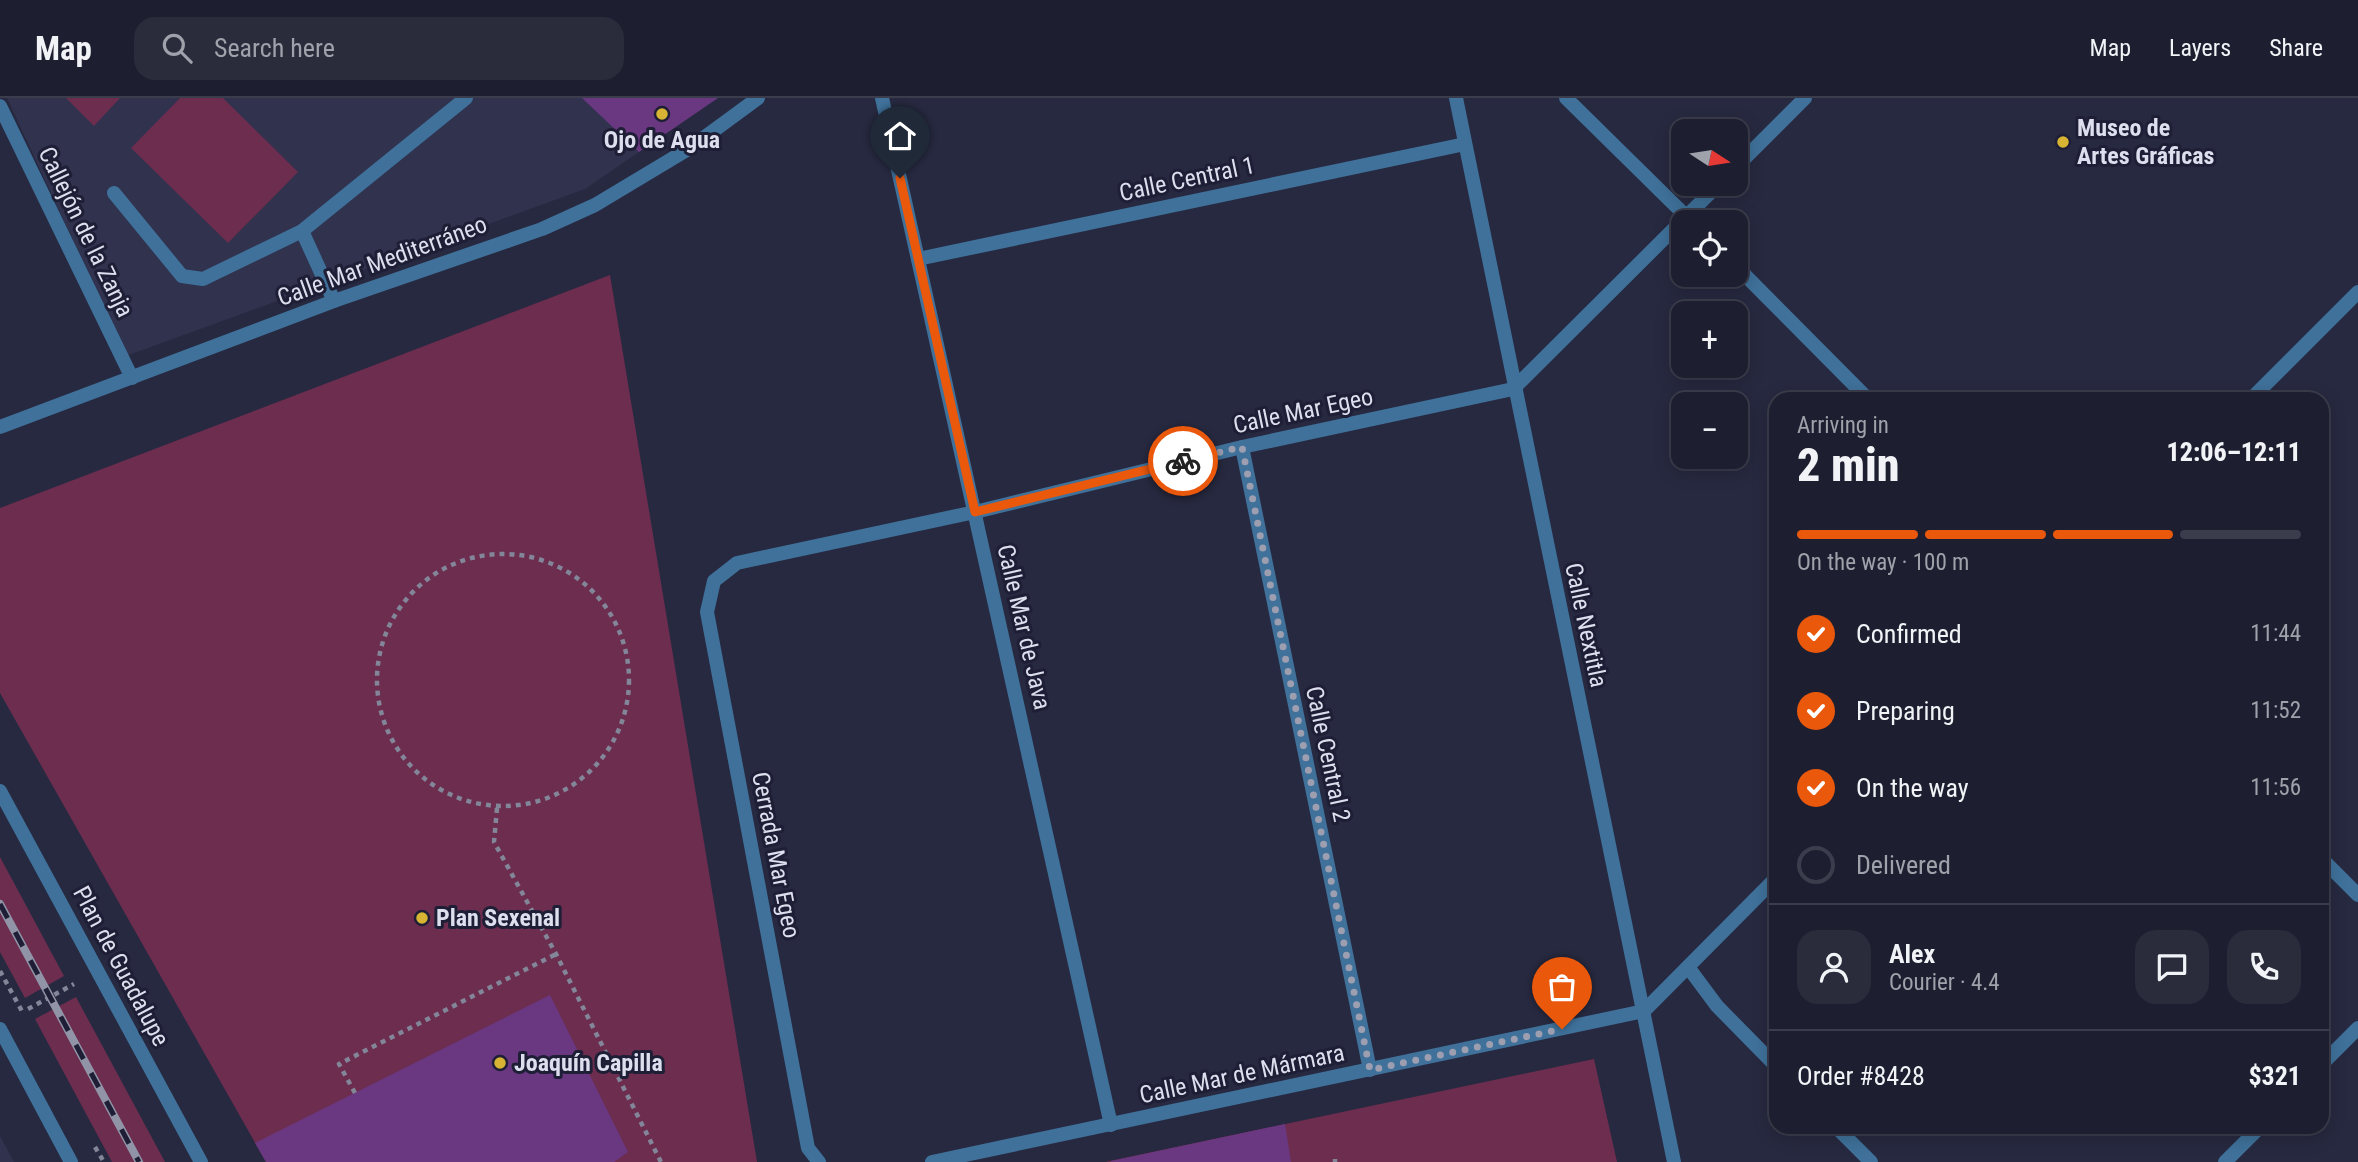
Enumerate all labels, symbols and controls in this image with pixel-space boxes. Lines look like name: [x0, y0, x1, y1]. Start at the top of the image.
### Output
search box: [134, 17, 624, 80]
text: Map: [35, 29, 92, 68]
icon: search: [158, 29, 196, 67]
text: Search here: [214, 33, 335, 63]
text: Map: [2090, 34, 2131, 62]
text: Layers: [2169, 34, 2231, 62]
text: Share: [2269, 34, 2323, 62]
marker: Ojo de Agua: [654, 106, 670, 122]
pin: [870, 106, 930, 178]
place label: Museo de Artes Gráficas: [2077, 114, 2215, 170]
icon: home: [881, 117, 919, 155]
north arrow: [1671, 119, 1748, 196]
map controls: [1671, 119, 1748, 469]
place label: Ojo de Agua: [604, 126, 720, 154]
marker: Museo de Artes Gráficas: [2055, 134, 2071, 150]
street label: Callejón de la Zanja: [33, 142, 139, 322]
street label: Calle Central 1: [1117, 151, 1257, 207]
street label: Calle Mar Mediterráneo: [273, 210, 491, 312]
button: locate: [1671, 210, 1748, 287]
button: +: [1671, 301, 1748, 378]
street label: Calle Mar Egeo: [1231, 383, 1375, 439]
button: −: [1671, 392, 1748, 469]
text: Arriving in: [1797, 412, 1889, 439]
courier: [1148, 426, 1218, 496]
text: 12:06–12:11: [2167, 437, 2301, 467]
text: 2 min: [1797, 438, 1900, 492]
icon: bike: [1164, 442, 1202, 480]
street label: Calle Mar de Java: [991, 542, 1057, 712]
text: On the way · 100 m: [1797, 549, 1969, 576]
street label: Calle Nextitla: [1559, 560, 1613, 690]
icon: check: [1797, 615, 1835, 653]
text: Confirmed: [1856, 619, 1962, 649]
text: 11:44: [2250, 620, 2301, 647]
street label: Calle Central 2: [1300, 684, 1356, 824]
icon: check: [1797, 692, 1835, 730]
text: Preparing: [1856, 696, 1955, 726]
text: 11:52: [2250, 697, 2301, 724]
icon: check: [1797, 769, 1835, 807]
street label: Cerrada Mar Egeo: [746, 770, 806, 940]
text: On the way: [1856, 773, 1969, 803]
text: 11:56: [2250, 774, 2301, 801]
text: Delivered: [1856, 850, 1951, 880]
street label: Plan de Guadalupe: [67, 881, 175, 1051]
place label: Plan Sexenal: [436, 904, 560, 932]
marker: Plan Sexenal: [414, 910, 430, 926]
button: person: [1797, 930, 1871, 1004]
button: chat: [2135, 930, 2209, 1004]
button: phone: [2227, 930, 2301, 1004]
text: Alex: [1889, 939, 1935, 969]
pin: [1532, 957, 1592, 1029]
icon: bag: [1543, 968, 1581, 1006]
text: Courier · 4.4: [1889, 969, 2000, 996]
street label: Calle Mar de Mármara: [1137, 1039, 1347, 1109]
place label: Joaquín Capilla: [514, 1049, 663, 1077]
marker: Joaquín Capilla: [492, 1055, 508, 1071]
text: Order #8428: [1797, 1061, 1925, 1091]
text: $321: [2248, 1061, 2301, 1091]

